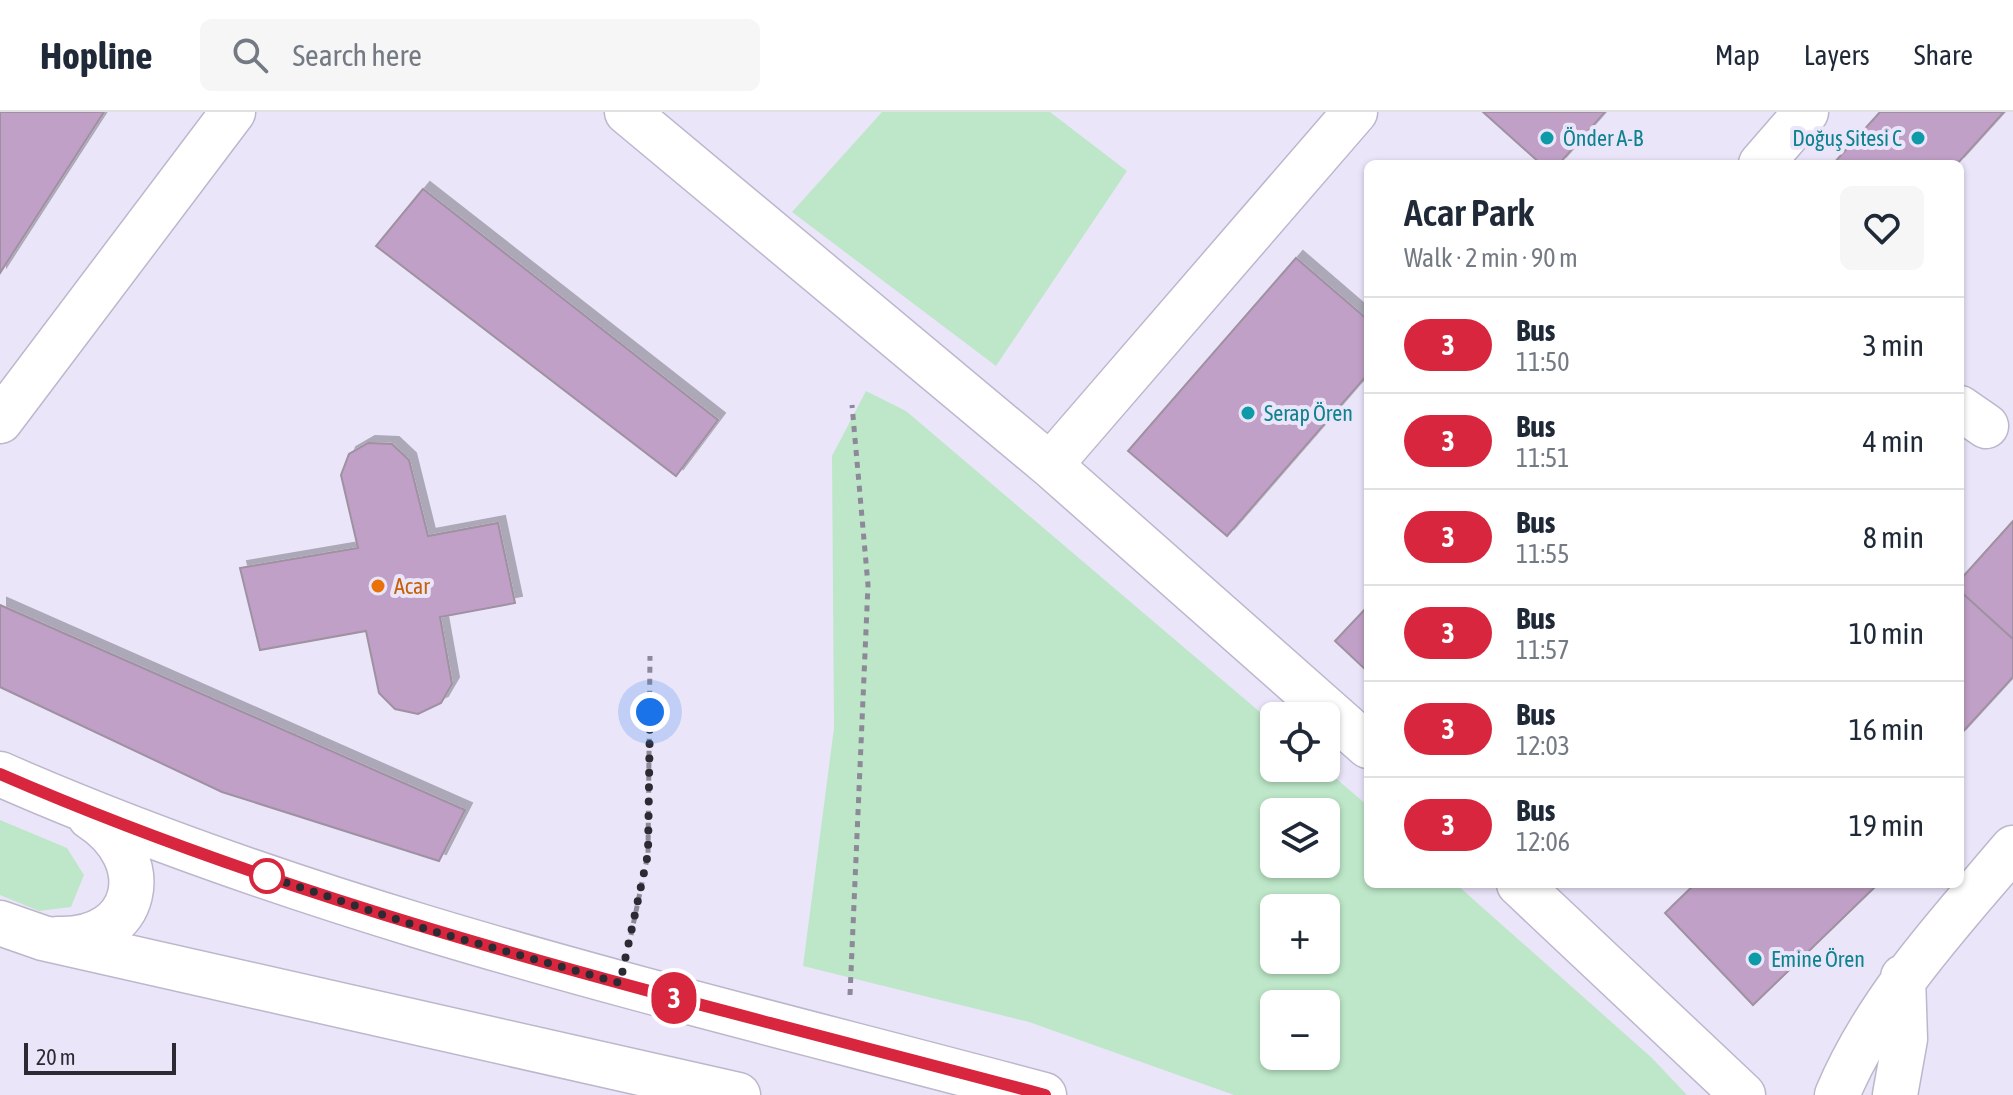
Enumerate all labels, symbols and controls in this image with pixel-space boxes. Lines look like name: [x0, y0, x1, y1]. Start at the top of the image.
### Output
search box: [200, 19, 760, 91]
icon: search: [228, 33, 272, 77]
text: Hopline: [40, 34, 152, 77]
text: Search here: [292, 38, 422, 72]
text: Map: [1715, 39, 1760, 71]
text: Layers: [1804, 39, 1870, 71]
text: Share: [1914, 39, 1973, 71]
place label: Önder A-B: [1563, 125, 1644, 151]
place label: Doğuş Sitesi C: [1792, 125, 1902, 151]
marker: Önder A-B: [1538, 129, 1556, 147]
marker: Doğuş Sitesi C: [1909, 129, 1927, 147]
button: heart: [1840, 186, 1924, 270]
text: Acar Park: [1404, 191, 1534, 234]
text: Walk · 2 min · 90 m: [1404, 243, 1578, 273]
text: Bus: [1516, 313, 1555, 347]
text: 3 min: [1863, 328, 1924, 362]
text: 3: [1441, 329, 1455, 361]
text: 11:50: [1516, 347, 1570, 377]
place label: Serap Ören: [1264, 400, 1353, 426]
marker: Serap Ören: [1239, 404, 1257, 422]
text: Bus: [1516, 409, 1555, 443]
text: 4 min: [1863, 424, 1924, 458]
text: 3: [1441, 425, 1455, 457]
text: 11:51: [1516, 443, 1570, 473]
text: Bus: [1516, 505, 1555, 539]
text: 8 min: [1863, 520, 1924, 554]
text: 3: [1441, 521, 1455, 553]
text: 11:55: [1516, 539, 1570, 569]
place label: Acar: [394, 573, 430, 599]
marker: Acar: [369, 577, 387, 595]
text: Bus: [1516, 601, 1555, 635]
text: 10 min: [1849, 616, 1924, 650]
text: 3: [1441, 617, 1455, 649]
text: 11:57: [1516, 635, 1570, 665]
your location: [630, 692, 670, 732]
text: Bus: [1516, 697, 1555, 731]
map controls: [1260, 702, 1340, 1070]
button: locate: [1260, 702, 1340, 782]
text: 16 min: [1849, 712, 1924, 746]
text: 3: [1441, 713, 1455, 745]
text: 12:03: [1516, 731, 1570, 761]
text: Bus: [1516, 793, 1555, 827]
button: layers: [1260, 798, 1340, 878]
text: 19 min: [1849, 808, 1924, 842]
text: 3: [1441, 809, 1455, 841]
text: 12:06: [1516, 827, 1570, 857]
unlabelled marker: [250, 859, 284, 893]
button: +: [1260, 894, 1340, 974]
place label: Emine Ören: [1771, 946, 1865, 972]
marker: Emine Ören: [1746, 950, 1764, 968]
line badge: 3: [648, 972, 700, 1024]
text: 3: [667, 982, 681, 1014]
button: −: [1260, 990, 1340, 1070]
scale bar: [24, 1039, 176, 1075]
text: 20 m: [36, 1044, 76, 1070]

